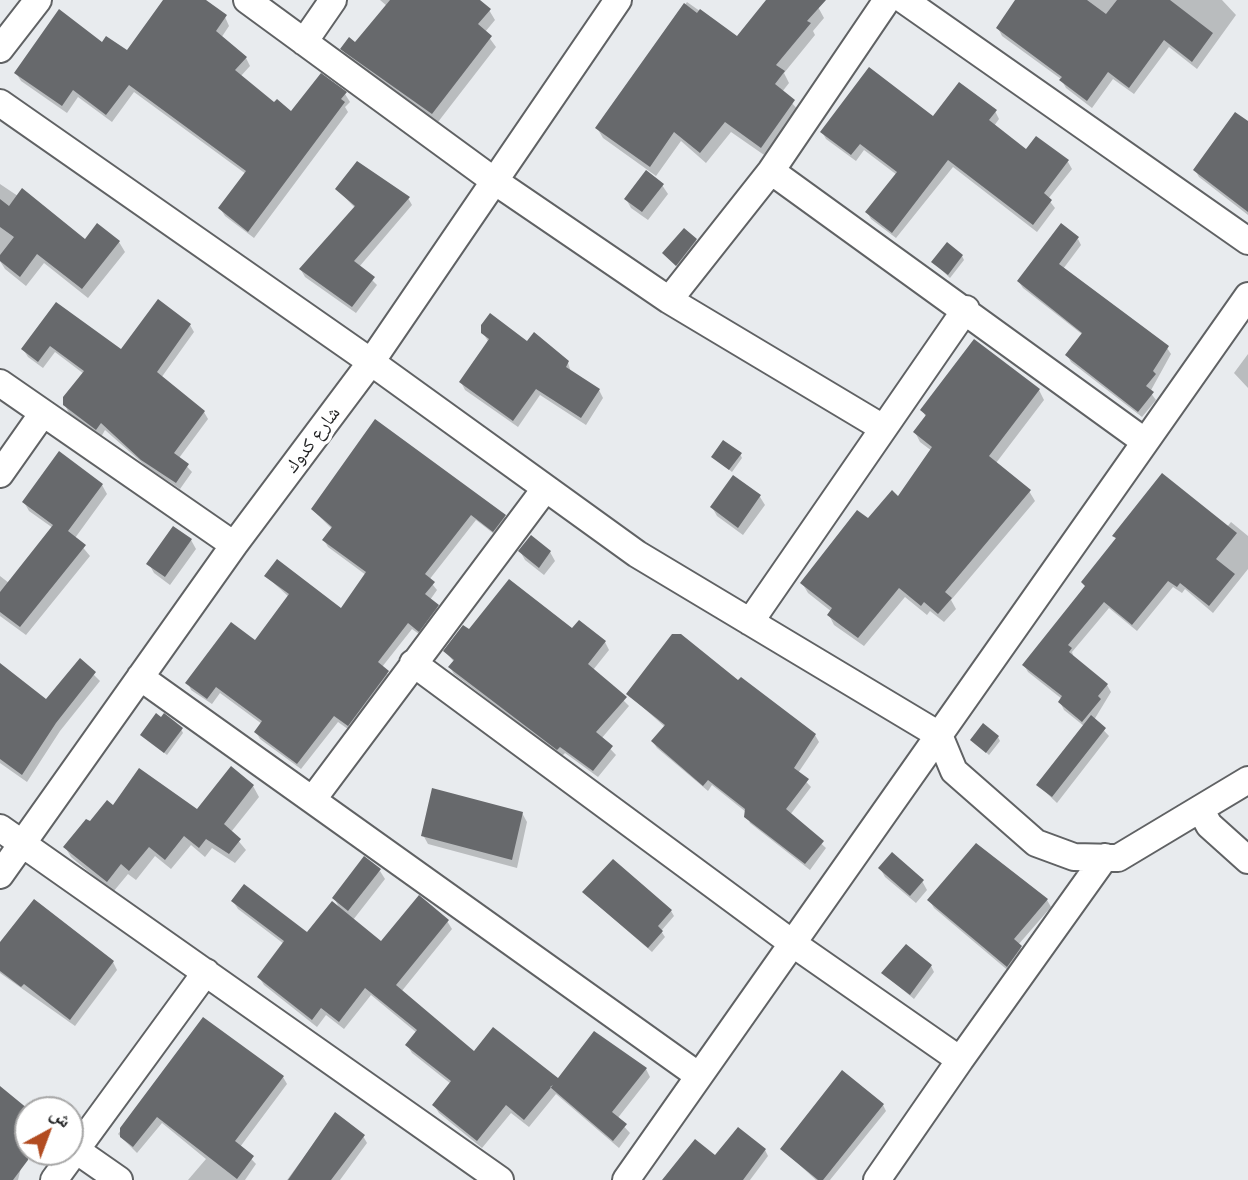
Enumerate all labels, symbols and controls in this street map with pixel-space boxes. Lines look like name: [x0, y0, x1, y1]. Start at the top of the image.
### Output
street label: شارع كدوك: [281, 402, 345, 478]
north arrow: [14, 1096, 84, 1166]
text: ش: [46, 1100, 78, 1132]

